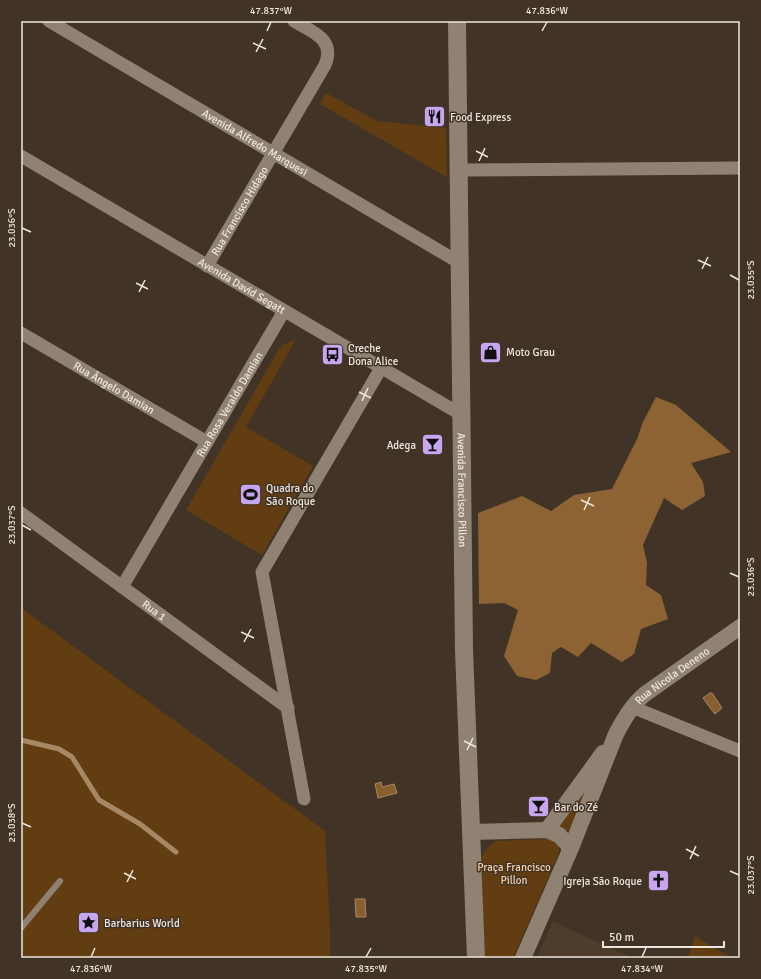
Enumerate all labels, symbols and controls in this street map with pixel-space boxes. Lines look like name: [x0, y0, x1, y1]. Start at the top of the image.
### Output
text: 47.837°W: [250, 5, 292, 17]
text: 47.836°W: [526, 5, 568, 17]
restaurant icon: Food Express: [422, 104, 448, 130]
street label: Avenida Alfredo Marquesi: [200, 107, 310, 179]
place label: Food Express: [450, 111, 511, 124]
street label: Rua Francisco Hidago: [209, 164, 271, 258]
text: 23.036°S: [6, 208, 18, 247]
street label: Avenida David Segatt: [196, 255, 288, 317]
text: 23.035°S: [745, 260, 757, 299]
shop icon: Moto Grau: [477, 339, 503, 365]
bus stop icon: Creche Dona Alice: [319, 341, 345, 367]
place label: Creche Dona Alice: [348, 342, 398, 368]
place label: Moto Grau: [506, 346, 555, 359]
street label: Rua Rosa Veraldo Damian: [194, 350, 266, 459]
street label: Rua Ângelo Damian: [71, 359, 157, 417]
bar icon: Adega: [419, 432, 445, 458]
street label: Avenida Francisco Pillon: [455, 433, 469, 547]
place label: Adega: [387, 439, 416, 452]
sports icon: Quadra do São Roque: [237, 481, 263, 507]
place label: Quadra do São Roque: [266, 482, 315, 508]
text: 23.037°S: [6, 505, 18, 544]
text: 23.036°S: [745, 557, 757, 596]
street label: Rua 1: [139, 598, 168, 624]
street label: Rua Nicola Deneno: [632, 644, 712, 707]
bar icon: Bar do Zé: [526, 794, 552, 820]
place label: Bar do Zé: [554, 801, 598, 814]
text: 23.038°S: [6, 803, 18, 842]
text: 23.037°S: [745, 855, 757, 894]
park label: Praça Francisco Pillon: [477, 861, 551, 887]
church icon: Igreja São Roque: [645, 868, 671, 894]
place label: Igreja São Roque: [563, 875, 642, 888]
place icon: Barbarius World: [75, 910, 101, 936]
place label: Barbarius World: [104, 917, 180, 930]
scale bar: [603, 923, 724, 949]
text: 50 m: [609, 930, 634, 945]
text: 47.836°W: [70, 963, 112, 975]
text: 47.835°W: [345, 963, 387, 975]
text: 47.834°W: [621, 963, 663, 975]

